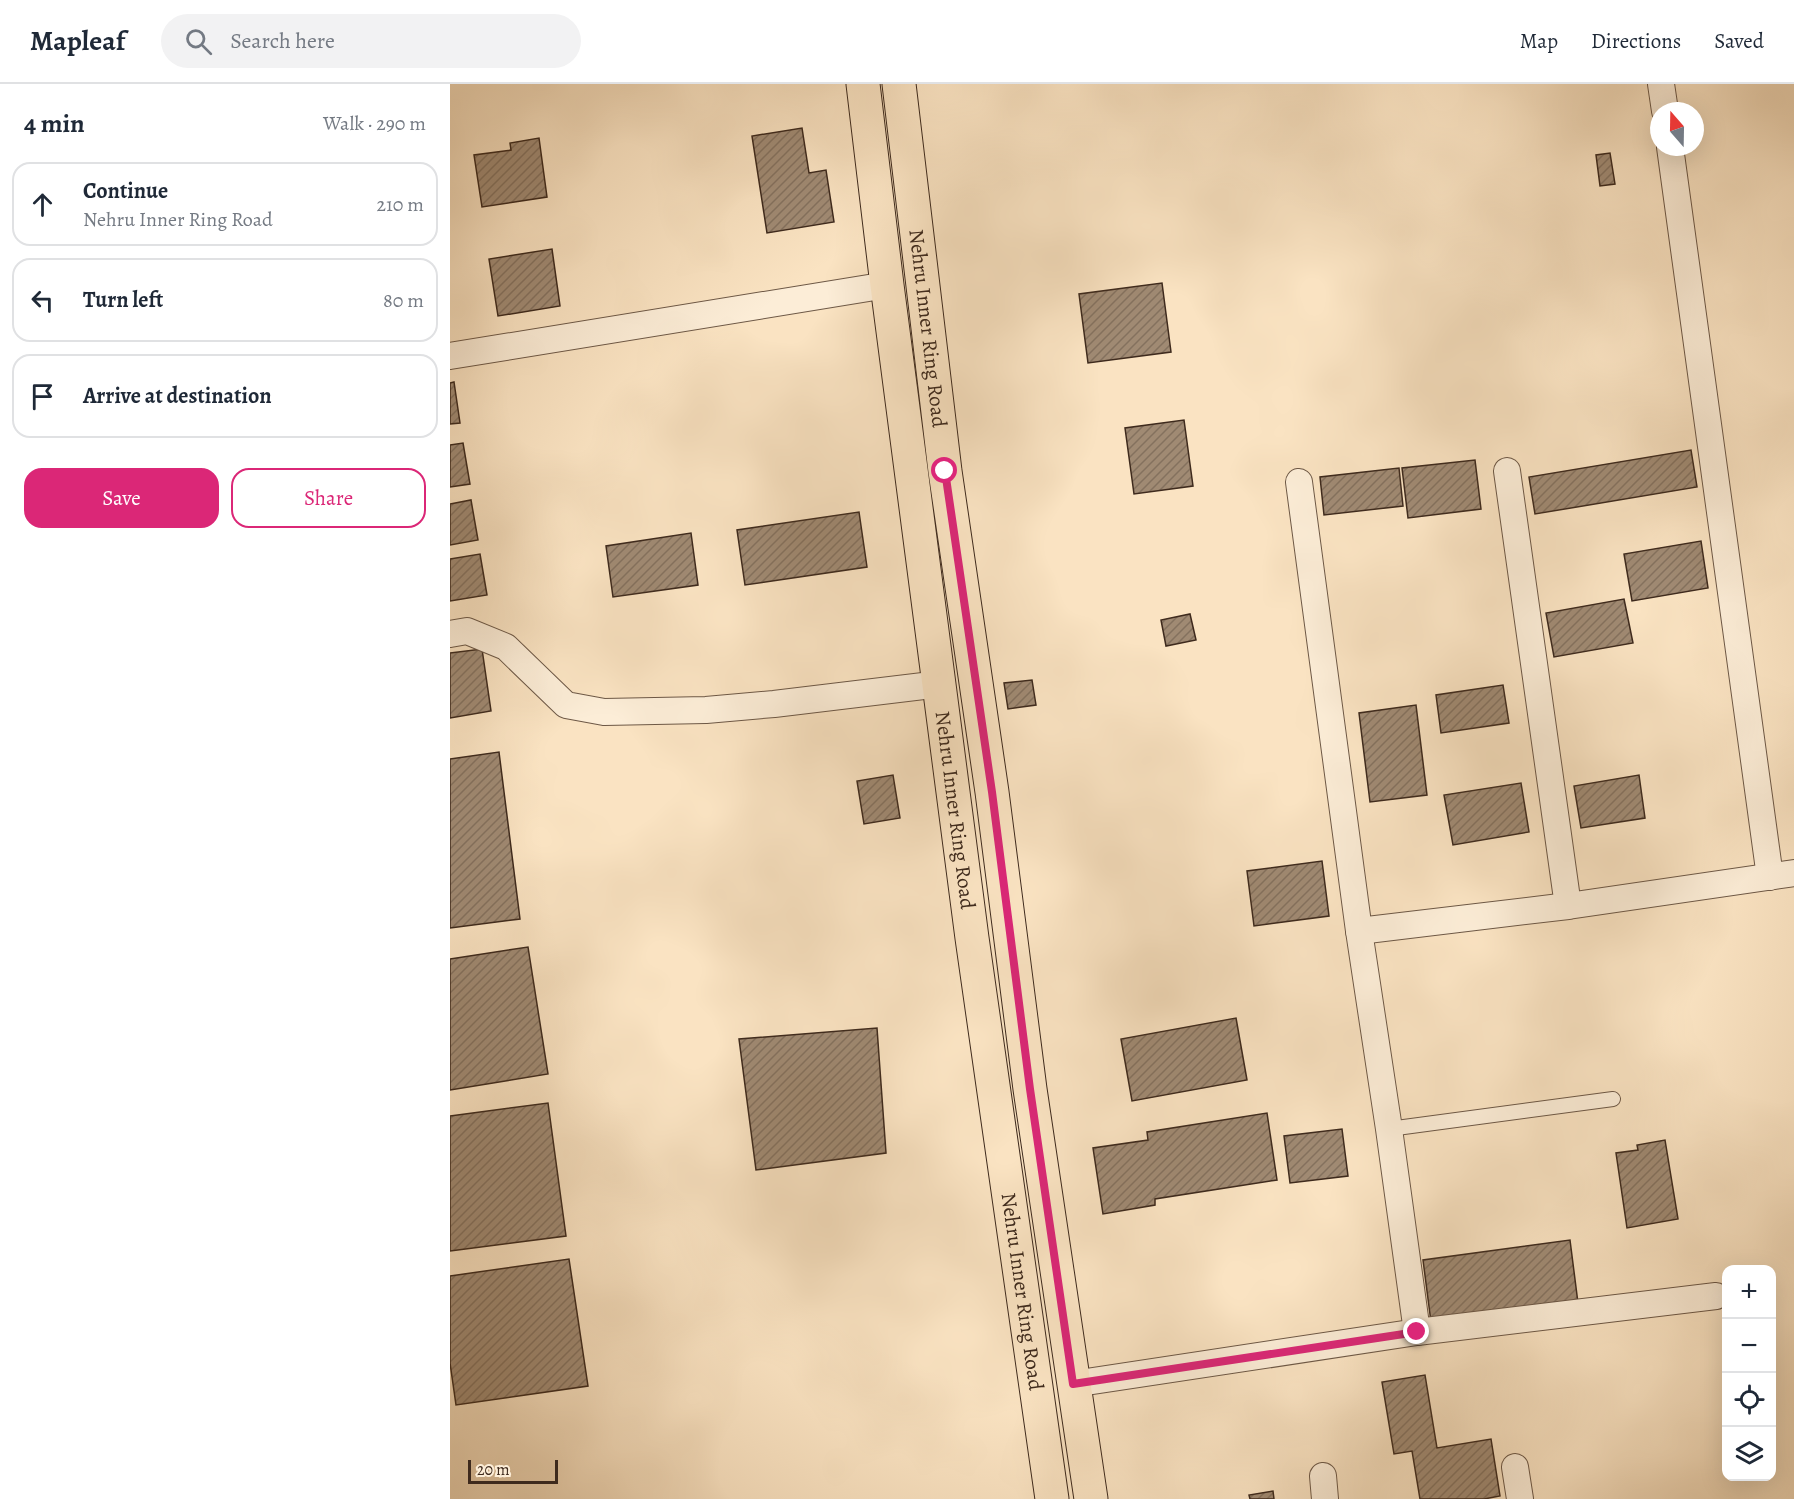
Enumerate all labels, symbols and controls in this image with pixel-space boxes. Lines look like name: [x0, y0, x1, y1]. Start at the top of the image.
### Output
search box: [161, 14, 581, 68]
text: Mapleaf: [30, 22, 125, 60]
icon: search: [182, 25, 215, 58]
text: Search here: [230, 26, 335, 56]
text: Map: [1520, 27, 1558, 55]
text: Directions: [1591, 27, 1681, 55]
text: Saved: [1714, 27, 1764, 55]
north arrow: [1650, 102, 1704, 156]
text: 4 min: [24, 106, 85, 141]
text: Walk · 290 m: [323, 110, 426, 137]
text: Continue: [83, 176, 168, 206]
icon: ahead: [26, 188, 59, 221]
text: 210 m: [376, 191, 424, 218]
text: Nehru Inner Ring Road: [83, 206, 273, 233]
street label: Nehru Inner Ring Road: [902, 228, 954, 430]
icon: left: [26, 284, 59, 317]
text: Turn left: [83, 285, 163, 315]
text: 80 m: [383, 287, 424, 314]
icon: arrive: [26, 380, 59, 413]
text: Arrive at destination: [83, 381, 272, 411]
route start: [931, 457, 957, 483]
button: Save: [24, 468, 219, 528]
button: Share: [231, 468, 426, 528]
street label: Nehru Inner Ring Road: [929, 709, 982, 912]
street label: Nehru Inner Ring Road: [994, 1191, 1050, 1393]
map controls: [1722, 1265, 1776, 1481]
button: +: [1722, 1265, 1776, 1319]
route end: [1403, 1318, 1429, 1344]
button: −: [1722, 1319, 1776, 1373]
button: locate: [1722, 1373, 1776, 1427]
button: layers: [1722, 1427, 1776, 1481]
scale bar: [468, 1457, 558, 1484]
text: 20 m: [477, 1459, 510, 1481]

